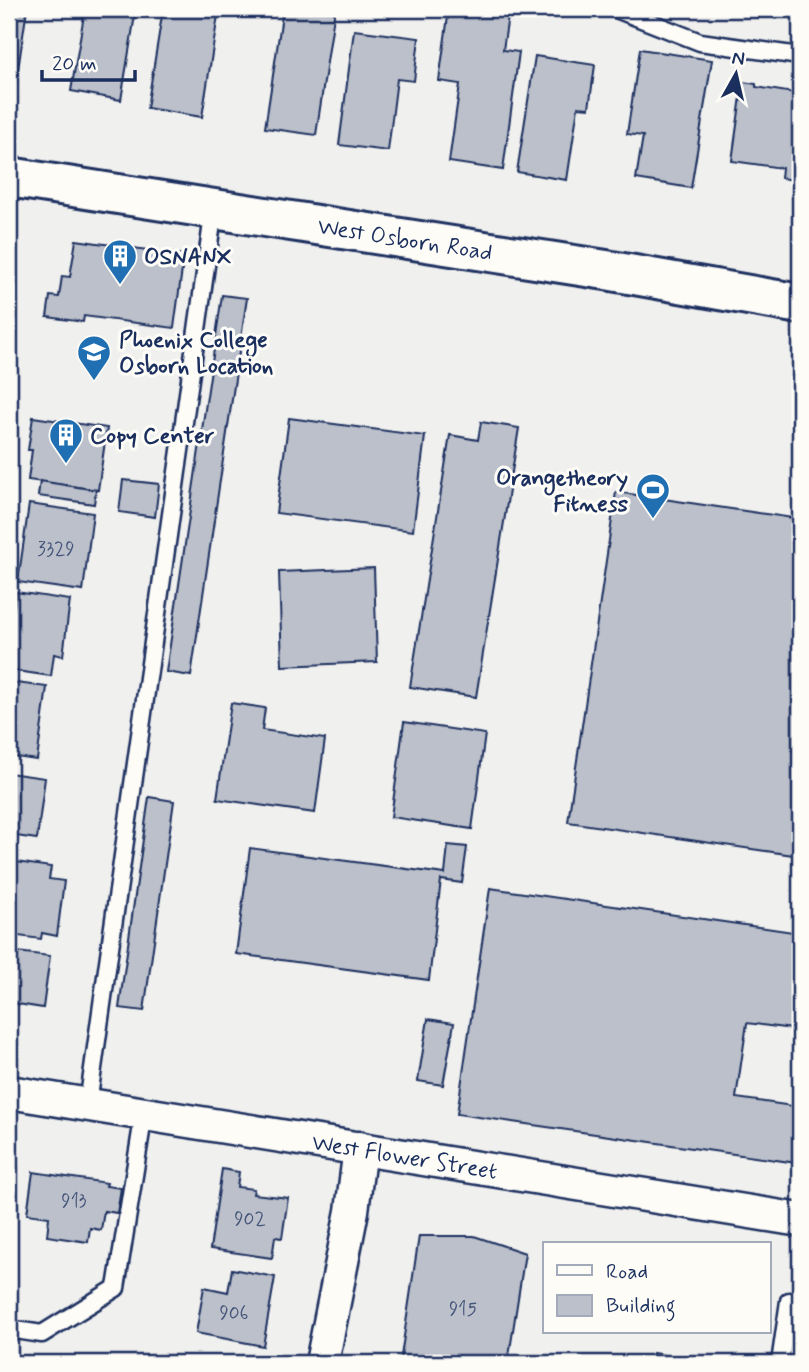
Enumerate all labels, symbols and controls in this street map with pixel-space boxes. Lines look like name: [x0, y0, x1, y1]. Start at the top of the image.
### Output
scale bar: [42, 38, 135, 82]
north arrow: [700, 38, 770, 108]
text: N: [730, 45, 746, 72]
text: 20 m: [52, 50, 97, 78]
street label: West Osborn Road: [315, 212, 494, 269]
building icon: OSNANX: [101, 237, 139, 286]
place label: OSNANX: [144, 243, 232, 273]
place label: Phoenix College Osborn Location: [119, 326, 273, 382]
school or university icon: Phoenix College Osborn Location: [75, 333, 113, 382]
building icon: Copy Center: [47, 416, 85, 465]
place label: Copy Center: [90, 422, 215, 452]
place label: Orangetheory Fitness: [496, 464, 629, 520]
sports icon: Orangetheory Fitness: [634, 471, 672, 520]
house number: 3329: [37, 537, 75, 562]
street label: West Flower Street: [310, 1128, 499, 1188]
house number: 913: [61, 1189, 87, 1214]
house number: 902: [234, 1207, 266, 1232]
legend: [543, 1242, 770, 1334]
text: Road: [606, 1258, 648, 1286]
text: Building: [606, 1292, 676, 1322]
house number: 915: [449, 1297, 477, 1322]
house number: 906: [219, 1301, 249, 1326]

